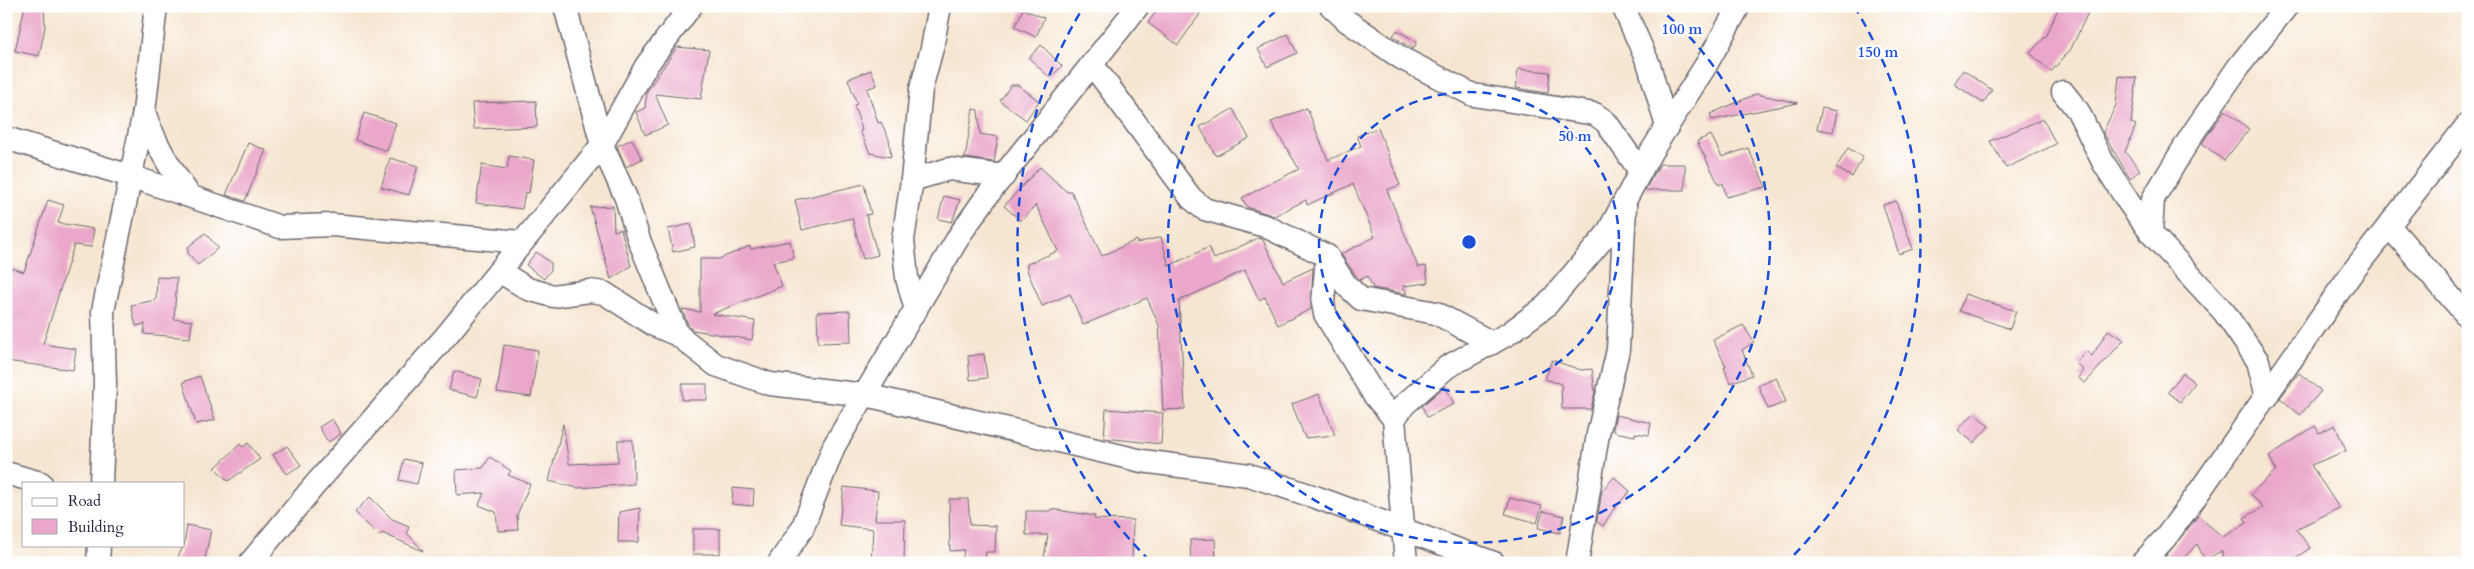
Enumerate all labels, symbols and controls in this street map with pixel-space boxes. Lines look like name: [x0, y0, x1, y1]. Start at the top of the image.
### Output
text: 100 m: [1662, 19, 1703, 39]
text: 150 m: [1858, 42, 1899, 62]
text: 50 m: [1558, 126, 1592, 146]
centre of rings: [1460, 233, 1478, 251]
legend: [22, 482, 185, 546]
text: Road: [68, 491, 101, 511]
text: Building: [68, 517, 124, 537]

